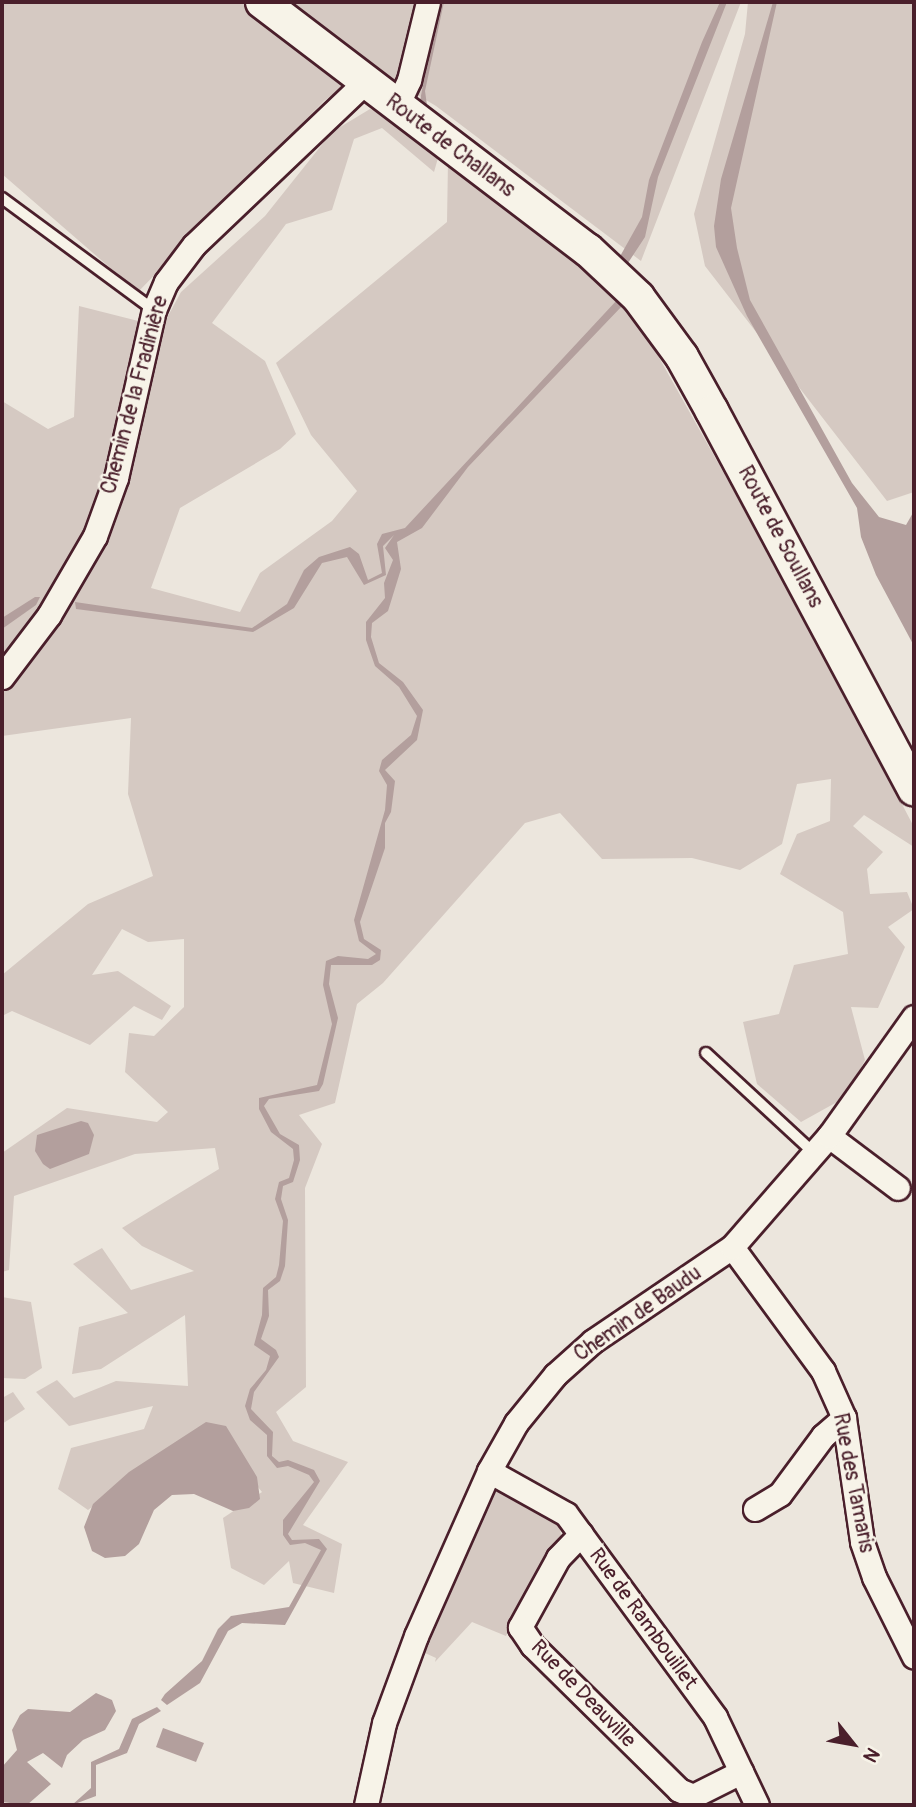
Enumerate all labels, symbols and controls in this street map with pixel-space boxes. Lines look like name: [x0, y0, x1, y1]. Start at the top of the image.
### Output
street label: Route de Challans: [380, 89, 520, 203]
street label: Chemin de la Fradinière: [96, 293, 174, 497]
street label: Route de Soullans: [732, 462, 828, 612]
street label: Chemin de Baudu: [569, 1261, 707, 1367]
street label: Rue des Tamaris: [827, 1411, 879, 1555]
street label: Rue de Rambouillet: [583, 1544, 703, 1694]
street label: Rue de Deauville: [525, 1635, 641, 1753]
north arrow: [818, 1709, 888, 1779]
text: N: [857, 1743, 885, 1767]

